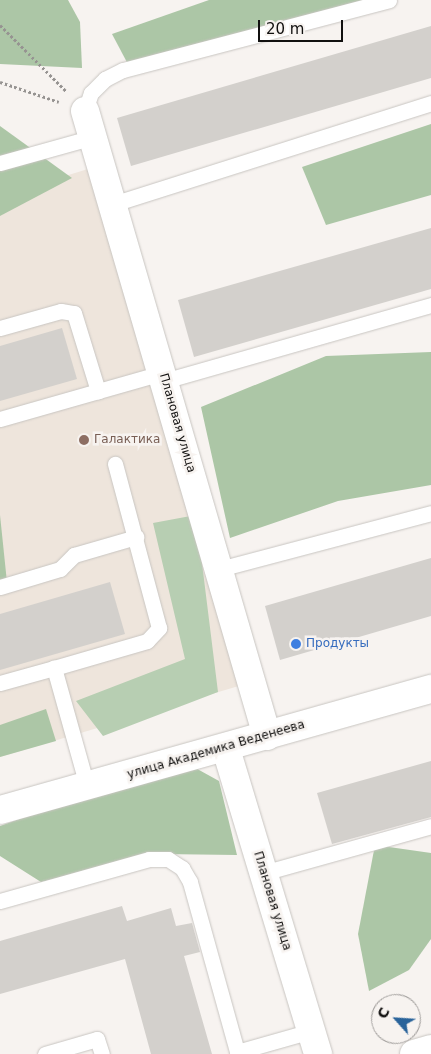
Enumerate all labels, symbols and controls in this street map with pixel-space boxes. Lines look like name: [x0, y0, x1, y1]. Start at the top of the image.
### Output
scale bar: [261, 10, 346, 42]
text: 20 m: [266, 20, 304, 38]
street label: Плановая улица: [156, 372, 198, 474]
place label: Галактика: [94, 433, 160, 447]
marker: Галактика: [78, 434, 90, 446]
place label: Продукты: [306, 637, 369, 651]
marker: Продукты: [290, 638, 302, 650]
street label: улица Академика Веденеева: [126, 718, 306, 782]
street label: Плановая улица: [250, 850, 294, 952]
north arrow: [371, 994, 421, 1044]
text: С: [374, 1005, 393, 1021]

